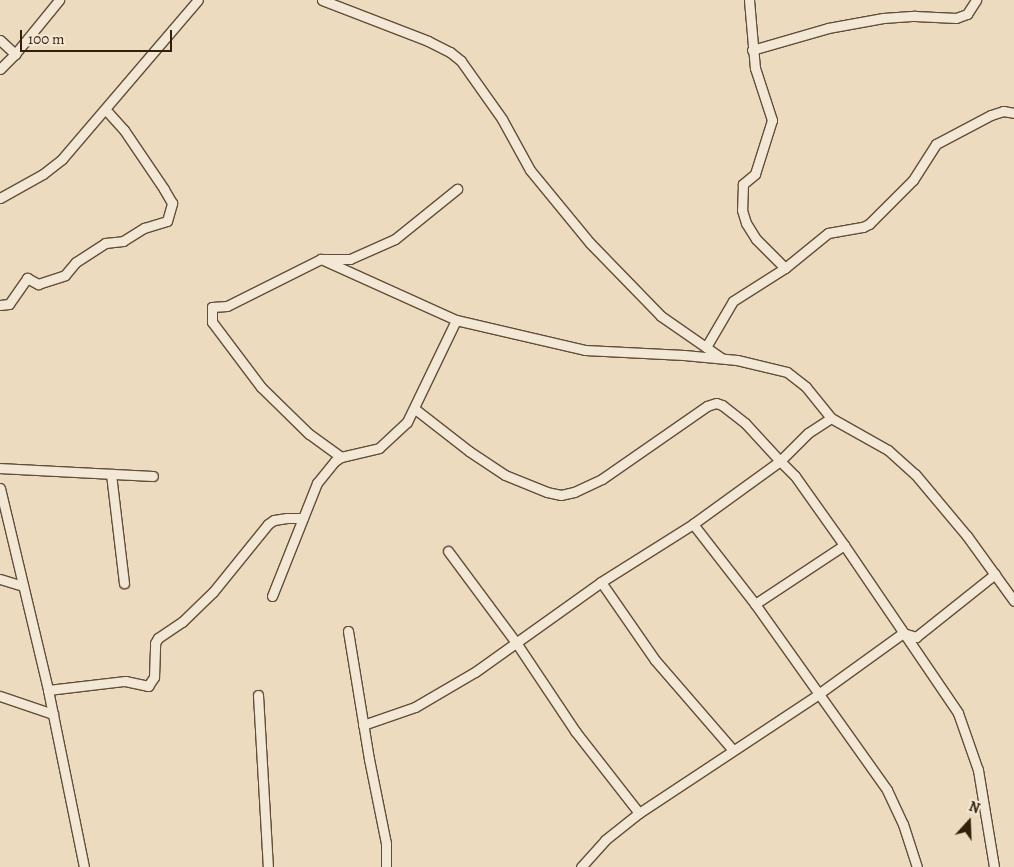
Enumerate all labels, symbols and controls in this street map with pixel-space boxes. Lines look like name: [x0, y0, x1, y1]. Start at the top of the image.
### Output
scale bar: [22, 20, 175, 52]
text: 100 m: [28, 29, 65, 49]
north arrow: [944, 797, 994, 847]
text: N: [966, 797, 982, 818]

